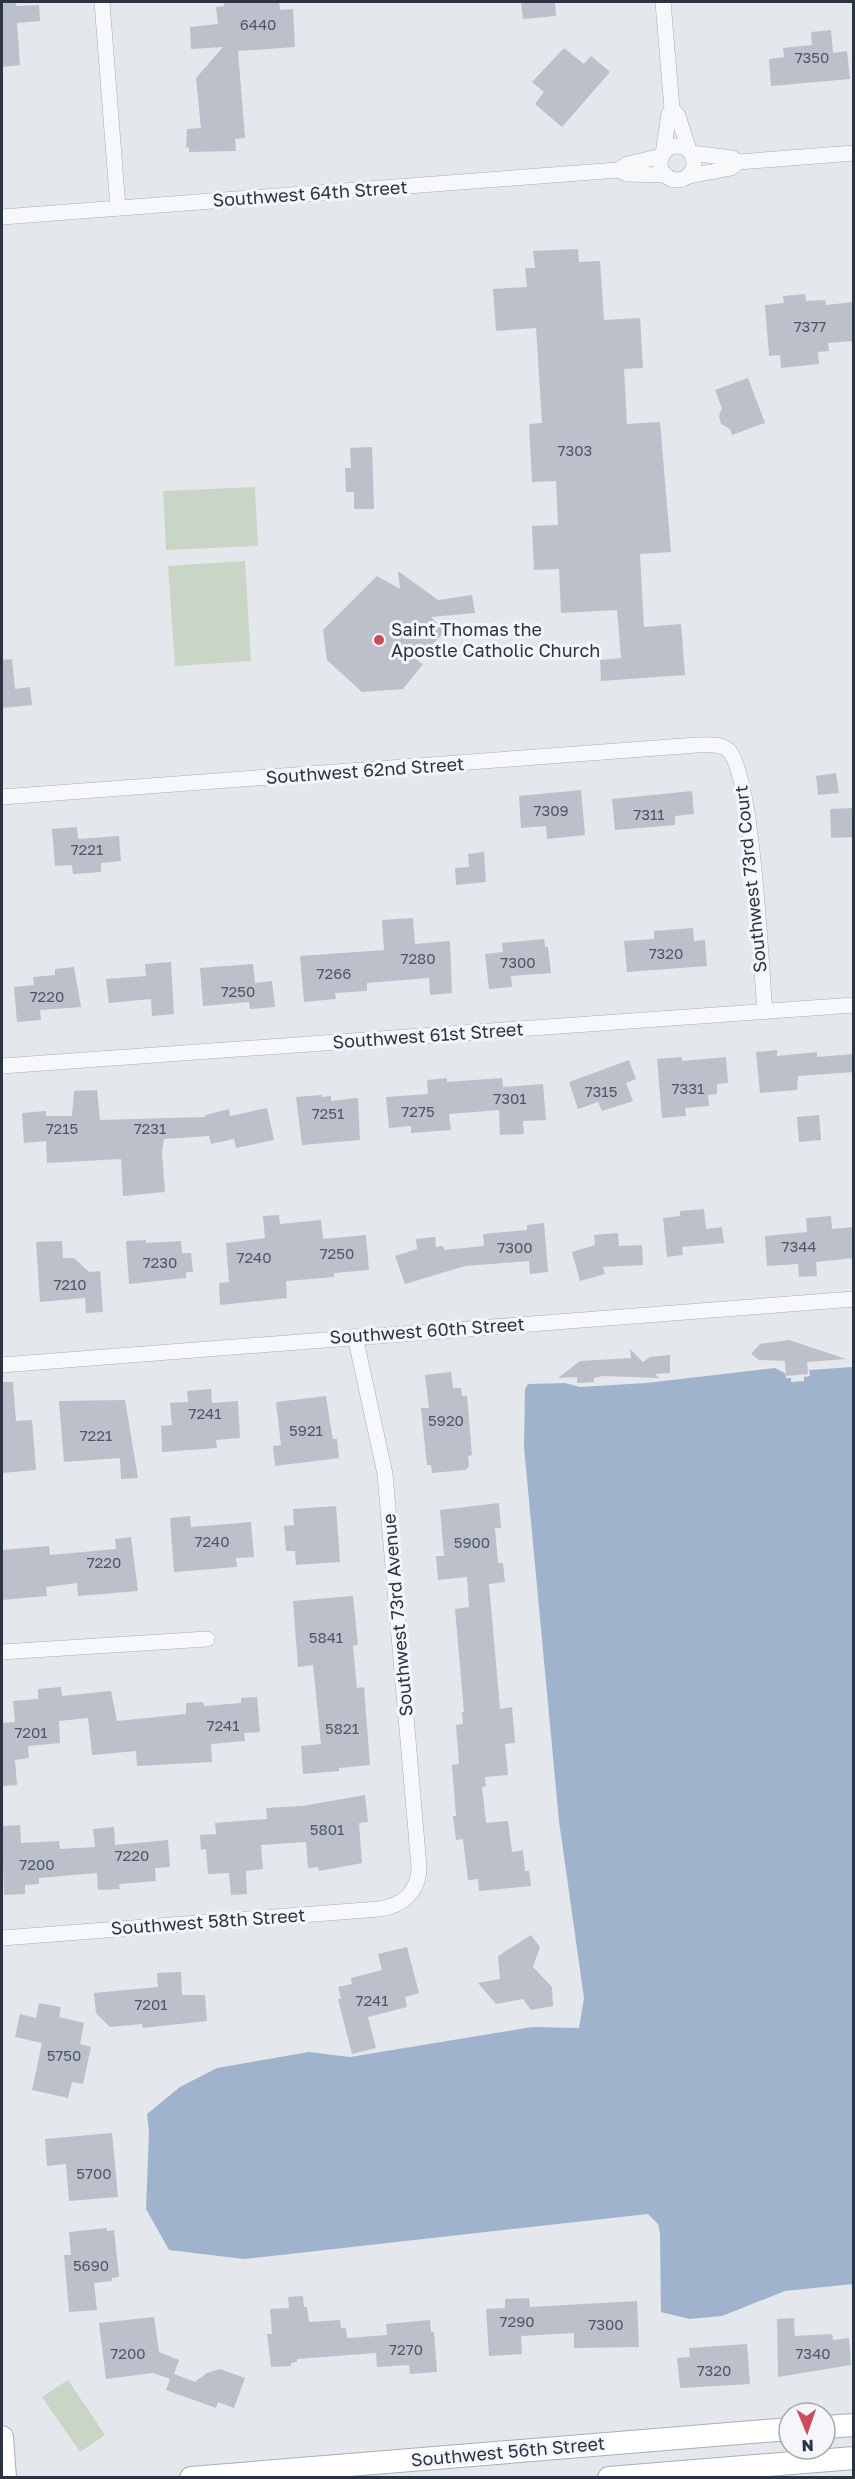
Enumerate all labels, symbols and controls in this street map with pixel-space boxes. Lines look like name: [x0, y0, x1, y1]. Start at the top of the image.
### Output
house number: 6440: [240, 15, 276, 33]
house number: 7350: [795, 48, 829, 66]
street label: Southwest 64th Street: [212, 175, 408, 211]
house number: 7377: [794, 317, 826, 335]
house number: 7303: [558, 441, 592, 459]
place label: Saint Thomas the Apostle Catholic Church: [391, 618, 600, 661]
marker: Saint Thomas the Apostle Catholic Church: [372, 633, 386, 647]
street label: Southwest 62nd Street: [265, 752, 465, 788]
street label: Southwest 73rd Court: [729, 784, 771, 974]
house number: 7309: [533, 801, 569, 819]
house number: 7311: [633, 805, 665, 823]
house number: 7221: [71, 840, 103, 858]
house number: 7320: [649, 944, 683, 962]
house number: 7280: [400, 949, 436, 967]
house number: 7300: [500, 953, 536, 971]
house number: 7266: [317, 964, 351, 982]
house number: 7250: [221, 982, 255, 1000]
house number: 7220: [30, 987, 64, 1005]
street label: Southwest 61st Street: [332, 1017, 524, 1053]
house number: 7331: [672, 1079, 704, 1097]
house number: 7315: [585, 1082, 617, 1100]
house number: 7301: [493, 1089, 527, 1107]
house number: 7275: [401, 1102, 435, 1120]
house number: 7251: [312, 1104, 344, 1122]
house number: 7215: [46, 1119, 78, 1137]
house number: 7231: [134, 1119, 166, 1137]
house number: 7344: [781, 1237, 817, 1255]
house number: 7300: [497, 1238, 533, 1256]
house number: 7250: [320, 1244, 354, 1262]
house number: 7240: [236, 1248, 272, 1266]
house number: 7230: [143, 1253, 177, 1271]
house number: 7210: [53, 1275, 87, 1293]
street label: Southwest 60th Street: [329, 1312, 525, 1348]
house number: 7241: [188, 1404, 222, 1422]
house number: 5920: [428, 1411, 464, 1429]
house number: 5921: [289, 1421, 323, 1439]
house number: 7221: [80, 1426, 112, 1444]
street label: Southwest 73rd Avenue: [377, 1513, 417, 1717]
house number: 7240: [194, 1532, 230, 1550]
house number: 5900: [454, 1533, 490, 1551]
house number: 7220: [87, 1553, 121, 1571]
house number: 5841: [309, 1628, 343, 1646]
house number: 7241: [206, 1716, 240, 1734]
house number: 5821: [325, 1719, 359, 1737]
house number: 7201: [14, 1723, 48, 1741]
house number: 5801: [310, 1820, 344, 1838]
house number: 7220: [115, 1846, 149, 1864]
house number: 7200: [19, 1855, 55, 1873]
street label: Southwest 58th Street: [110, 1903, 306, 1939]
house number: 7241: [355, 1991, 389, 2009]
house number: 7201: [134, 1995, 168, 2013]
house number: 5750: [47, 2046, 81, 2064]
house number: 5700: [76, 2164, 112, 2182]
house number: 5690: [73, 2256, 109, 2274]
house number: 7290: [499, 2312, 535, 2330]
house number: 7300: [588, 2315, 624, 2333]
house number: 7270: [389, 2340, 423, 2358]
house number: 7200: [110, 2344, 146, 2362]
house number: 7340: [795, 2344, 831, 2362]
house number: 7320: [697, 2361, 731, 2379]
north arrow: [777, 2401, 837, 2461]
street label: Southwest 56th Street: [410, 2432, 606, 2470]
text: N: [801, 2436, 814, 2456]

